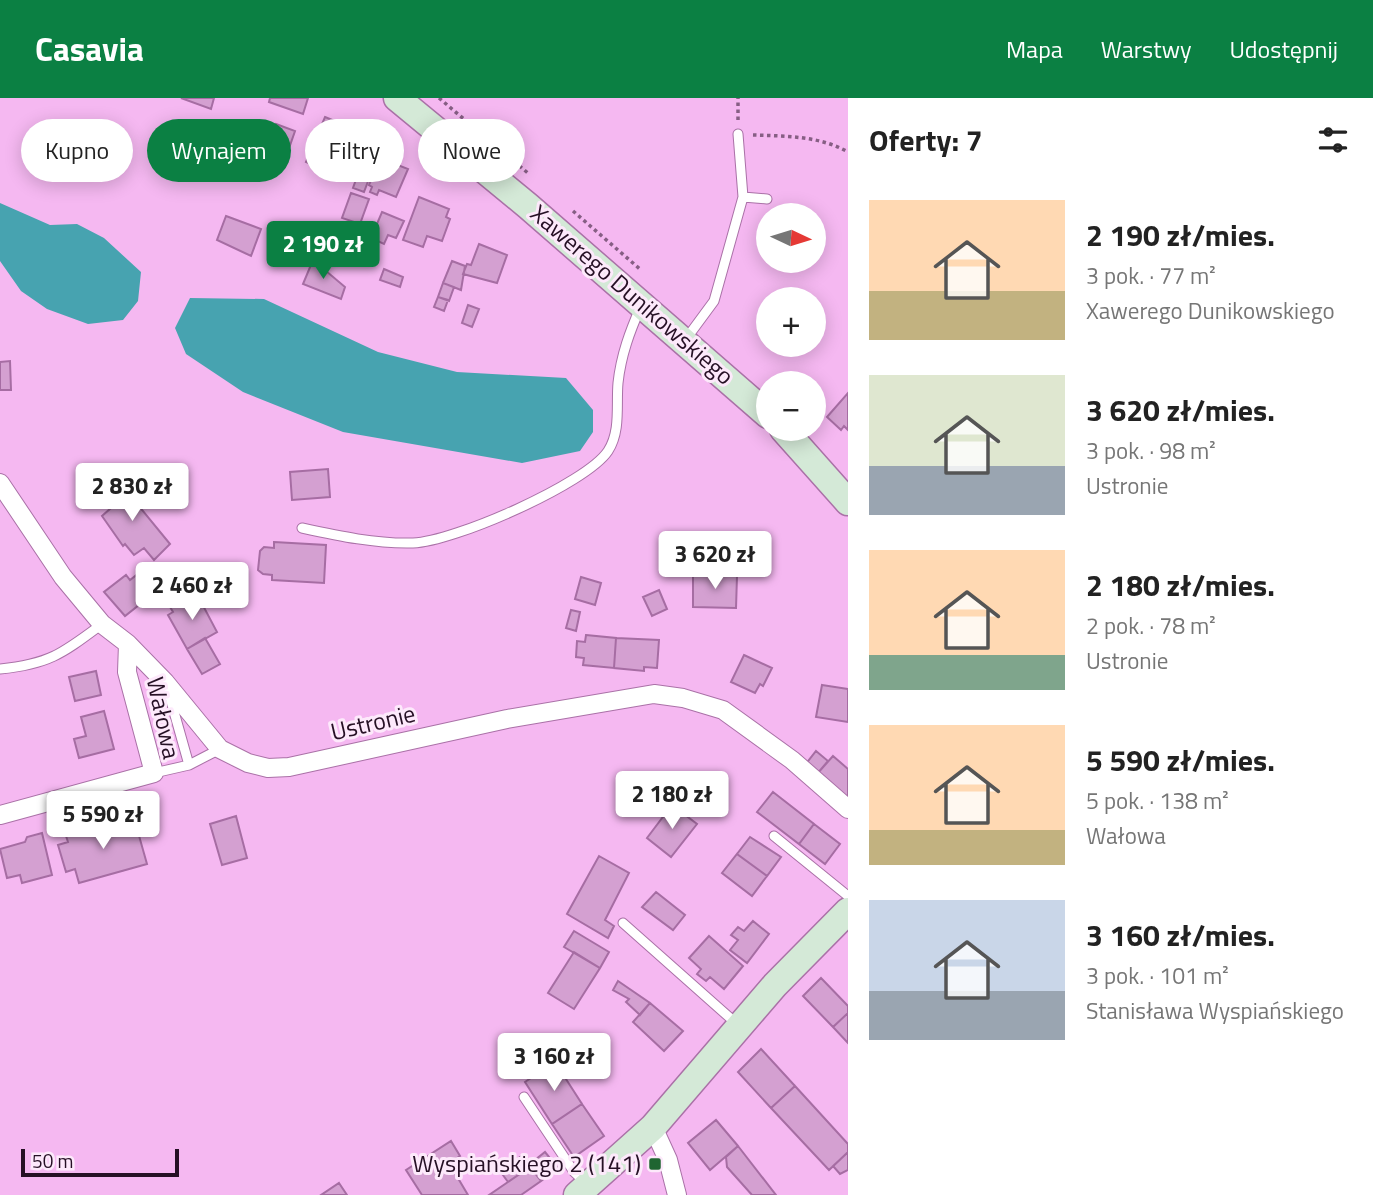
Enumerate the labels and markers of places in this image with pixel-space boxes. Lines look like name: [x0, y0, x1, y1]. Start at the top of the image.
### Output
pin: 2 190 zł: [251, 222, 395, 281]
pin: 2 830 zł: [60, 464, 204, 523]
pin: 3 620 zł: [643, 532, 787, 591]
pin: 2 460 zł: [120, 562, 264, 622]
pin: 2 180 zł: [600, 772, 744, 831]
pin: 5 590 zł: [31, 792, 175, 851]
pin: 3 160 zł: [482, 1034, 626, 1093]
place label: Wyspiańskiego 2 (141): [412, 1145, 641, 1181]
marker: Wyspiańskiego 2 (141): [647, 1156, 663, 1172]

